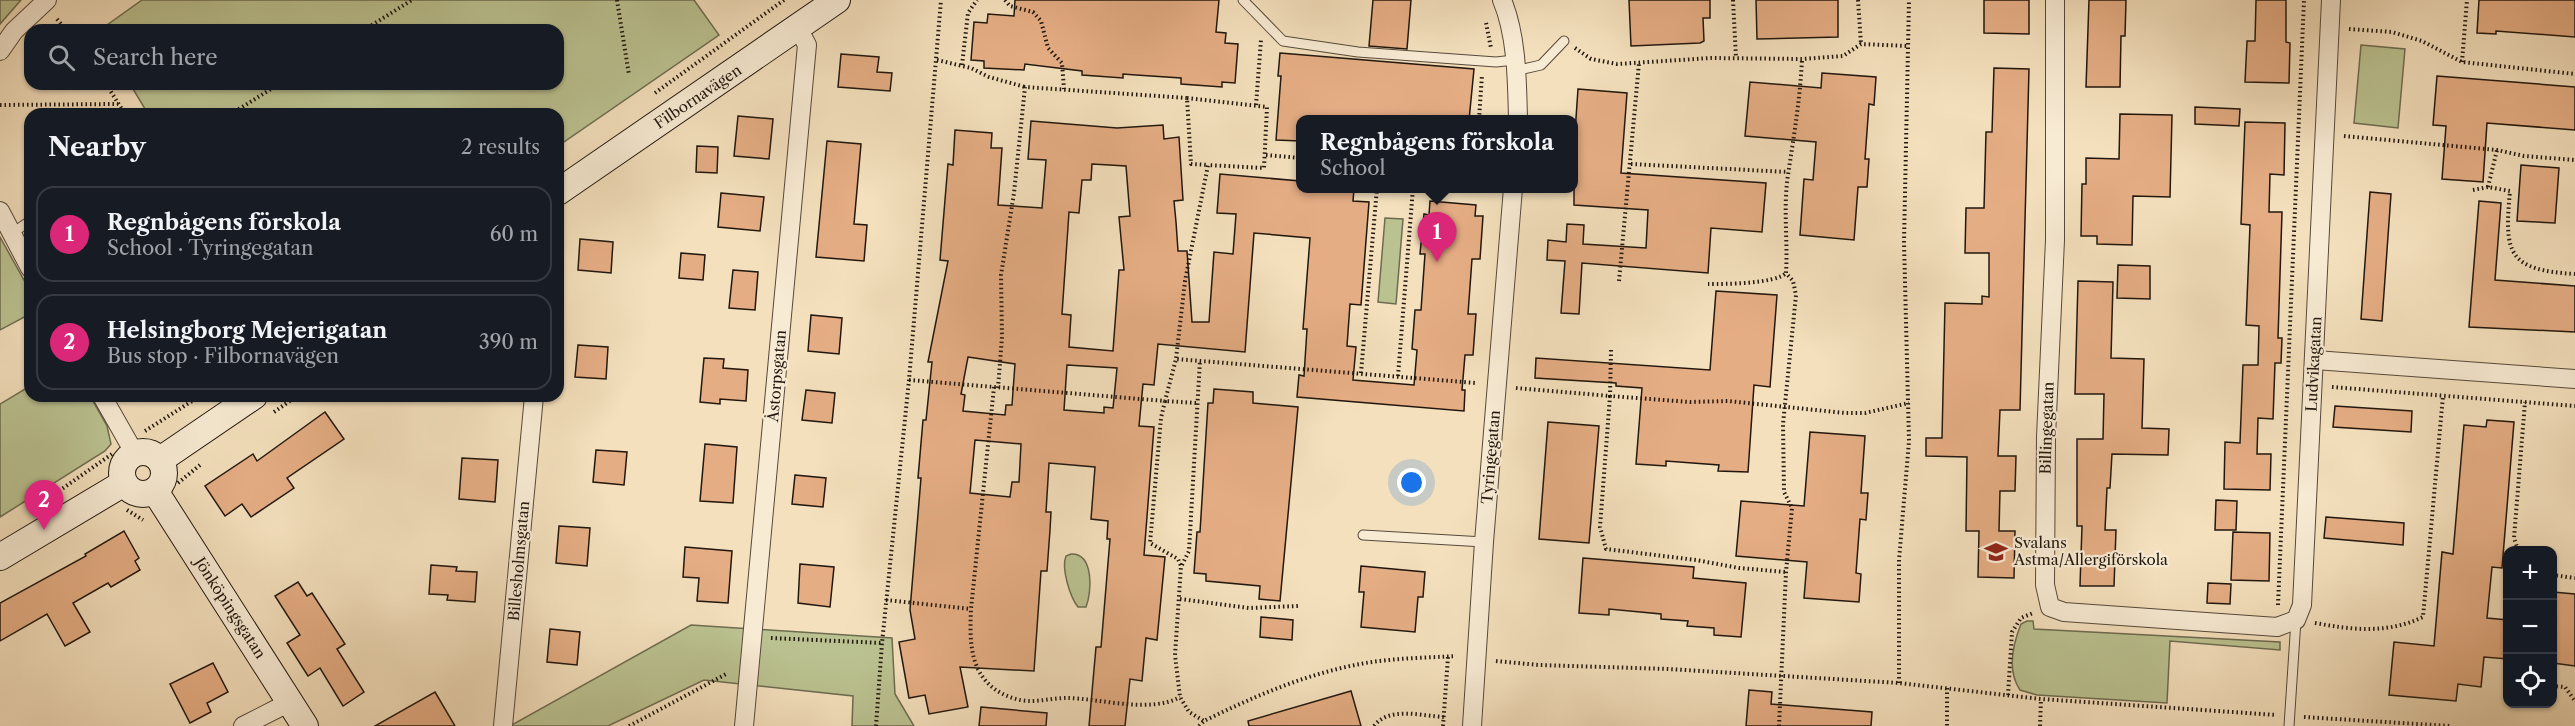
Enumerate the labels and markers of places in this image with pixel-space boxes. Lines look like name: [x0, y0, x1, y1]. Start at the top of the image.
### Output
pin: 1: [1418, 212, 1456, 262]
pin: 2: [24, 480, 63, 530]
place label: Svalans Astma/Allergiförskola: [2013, 533, 2168, 569]
school or university icon: Svalans Astma/Allergiförskola: [1983, 539, 2009, 565]

